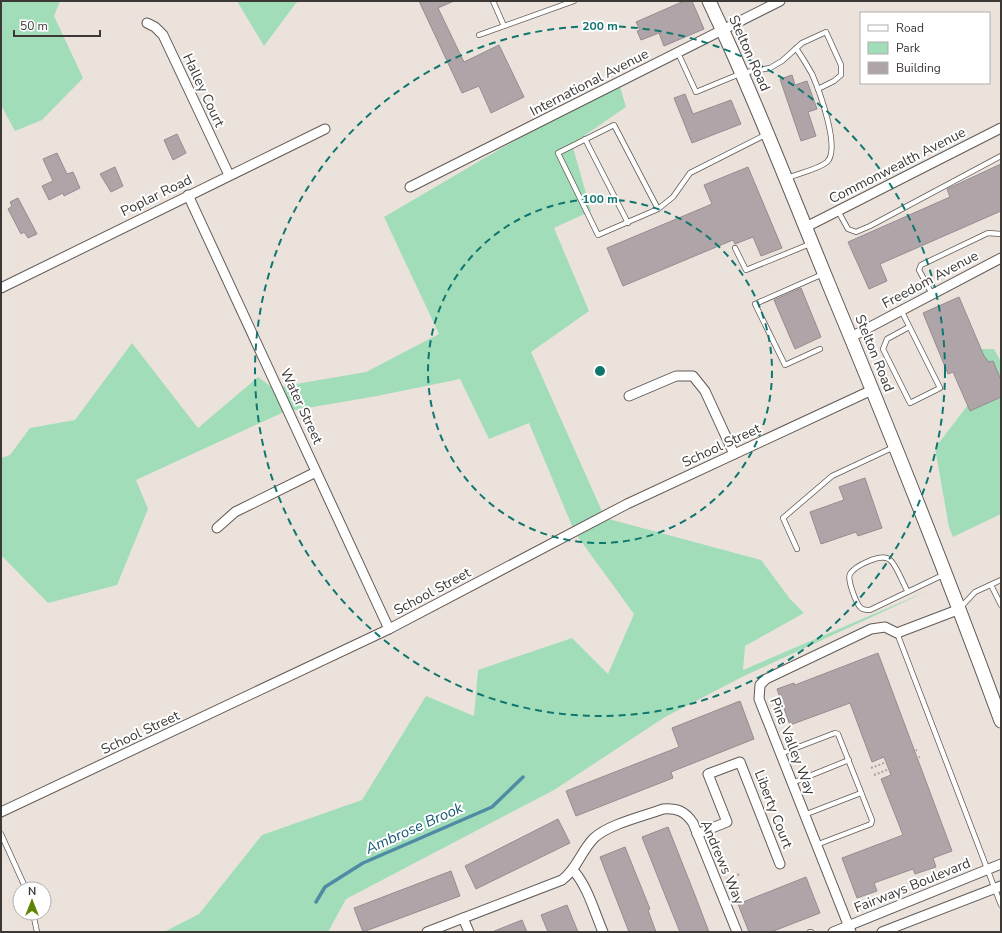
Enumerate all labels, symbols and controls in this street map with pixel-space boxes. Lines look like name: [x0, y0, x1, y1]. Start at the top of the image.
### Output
scale bar: [14, 12, 100, 38]
street label: Stelton Road: [724, 12, 775, 94]
legend: [860, 12, 990, 84]
text: 50 m: [20, 18, 48, 34]
text: 200 m: [582, 18, 618, 34]
text: Road: [896, 20, 924, 36]
text: Park: [896, 40, 921, 56]
street label: International Avenue: [527, 44, 652, 121]
street label: Halley Court: [178, 50, 229, 130]
text: Building: [896, 60, 941, 76]
street label: Commonwealth Avenue: [826, 123, 969, 208]
street label: Poplar Road: [117, 170, 195, 221]
text: 100 m: [582, 191, 618, 207]
street label: Freedom Avenue: [879, 246, 982, 313]
street label: Stelton Road: [850, 312, 899, 395]
centre of rings: [593, 364, 607, 378]
street label: Water Street: [276, 365, 327, 447]
street label: School Street: [679, 419, 764, 472]
street label: School Street: [390, 563, 474, 620]
street label: Pine Valley Way: [765, 695, 820, 798]
street label: School Street: [98, 706, 183, 759]
street label: Liberty Court: [750, 767, 797, 851]
water label: Ambrose Brook: [361, 797, 466, 859]
street label: Andrews Way: [696, 817, 749, 908]
street label: Fairways Boulevard: [851, 853, 973, 917]
north arrow: [12, 881, 52, 921]
text: N: [28, 884, 36, 899]

